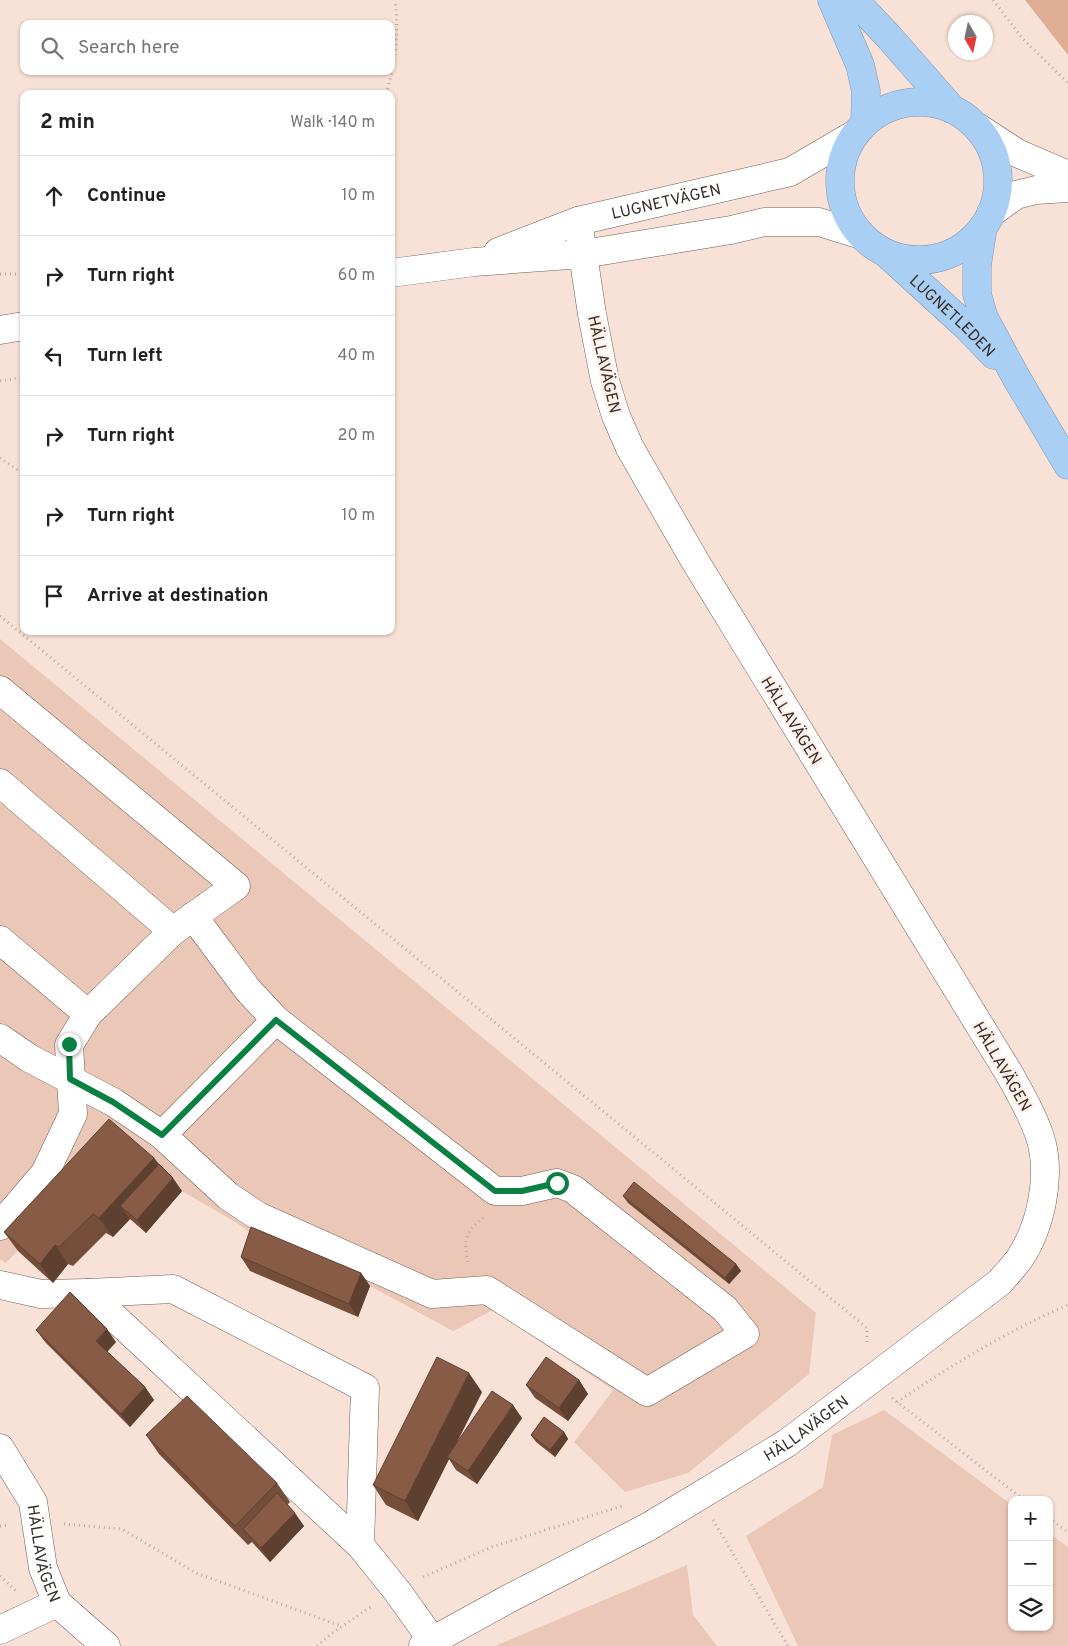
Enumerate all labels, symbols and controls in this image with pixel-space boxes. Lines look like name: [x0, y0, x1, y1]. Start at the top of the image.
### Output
north arrow: [948, 15, 993, 60]
search box: [20, 20, 395, 75]
icon: search: [38, 34, 66, 62]
text: Search here: [78, 36, 180, 60]
text: 2 min: [40, 109, 95, 136]
text: Walk · 140 m: [290, 113, 375, 133]
street label: LUGNETVÄGEN: [610, 180, 723, 225]
icon: ahead: [40, 182, 68, 210]
text: Continue: [87, 184, 166, 208]
text: 10 m: [341, 186, 375, 206]
icon: right: [40, 262, 68, 290]
text: Turn right: [87, 264, 175, 288]
text: 60 m: [338, 266, 375, 286]
street label: LUGNETLEDEN: [904, 271, 999, 362]
street label: HÄLLAVÄGEN: [582, 313, 625, 415]
icon: left: [40, 342, 68, 370]
text: Turn left: [87, 344, 163, 368]
text: 40 m: [337, 346, 375, 366]
icon: right: [40, 422, 68, 450]
text: Turn right: [87, 424, 175, 448]
text: 20 m: [338, 426, 375, 446]
icon: right: [40, 502, 68, 530]
text: Turn right: [87, 504, 175, 528]
text: 10 m: [341, 506, 375, 526]
icon: arrive: [40, 582, 68, 610]
text: Arrive at destination: [87, 584, 268, 608]
street label: HÄLLAVÄGEN: [755, 673, 826, 769]
street label: HÄLLAVÄGEN: [968, 1018, 1036, 1115]
route end: [58, 1033, 81, 1056]
route start: [546, 1172, 569, 1195]
street label: HÄLLAVÄGEN: [761, 1392, 853, 1467]
map controls: [1008, 1496, 1053, 1631]
button: +: [1008, 1496, 1053, 1541]
street label: HÄLLAVÄGEN: [22, 1503, 64, 1606]
button: −: [1008, 1541, 1053, 1586]
button: layers: [1008, 1586, 1053, 1631]

